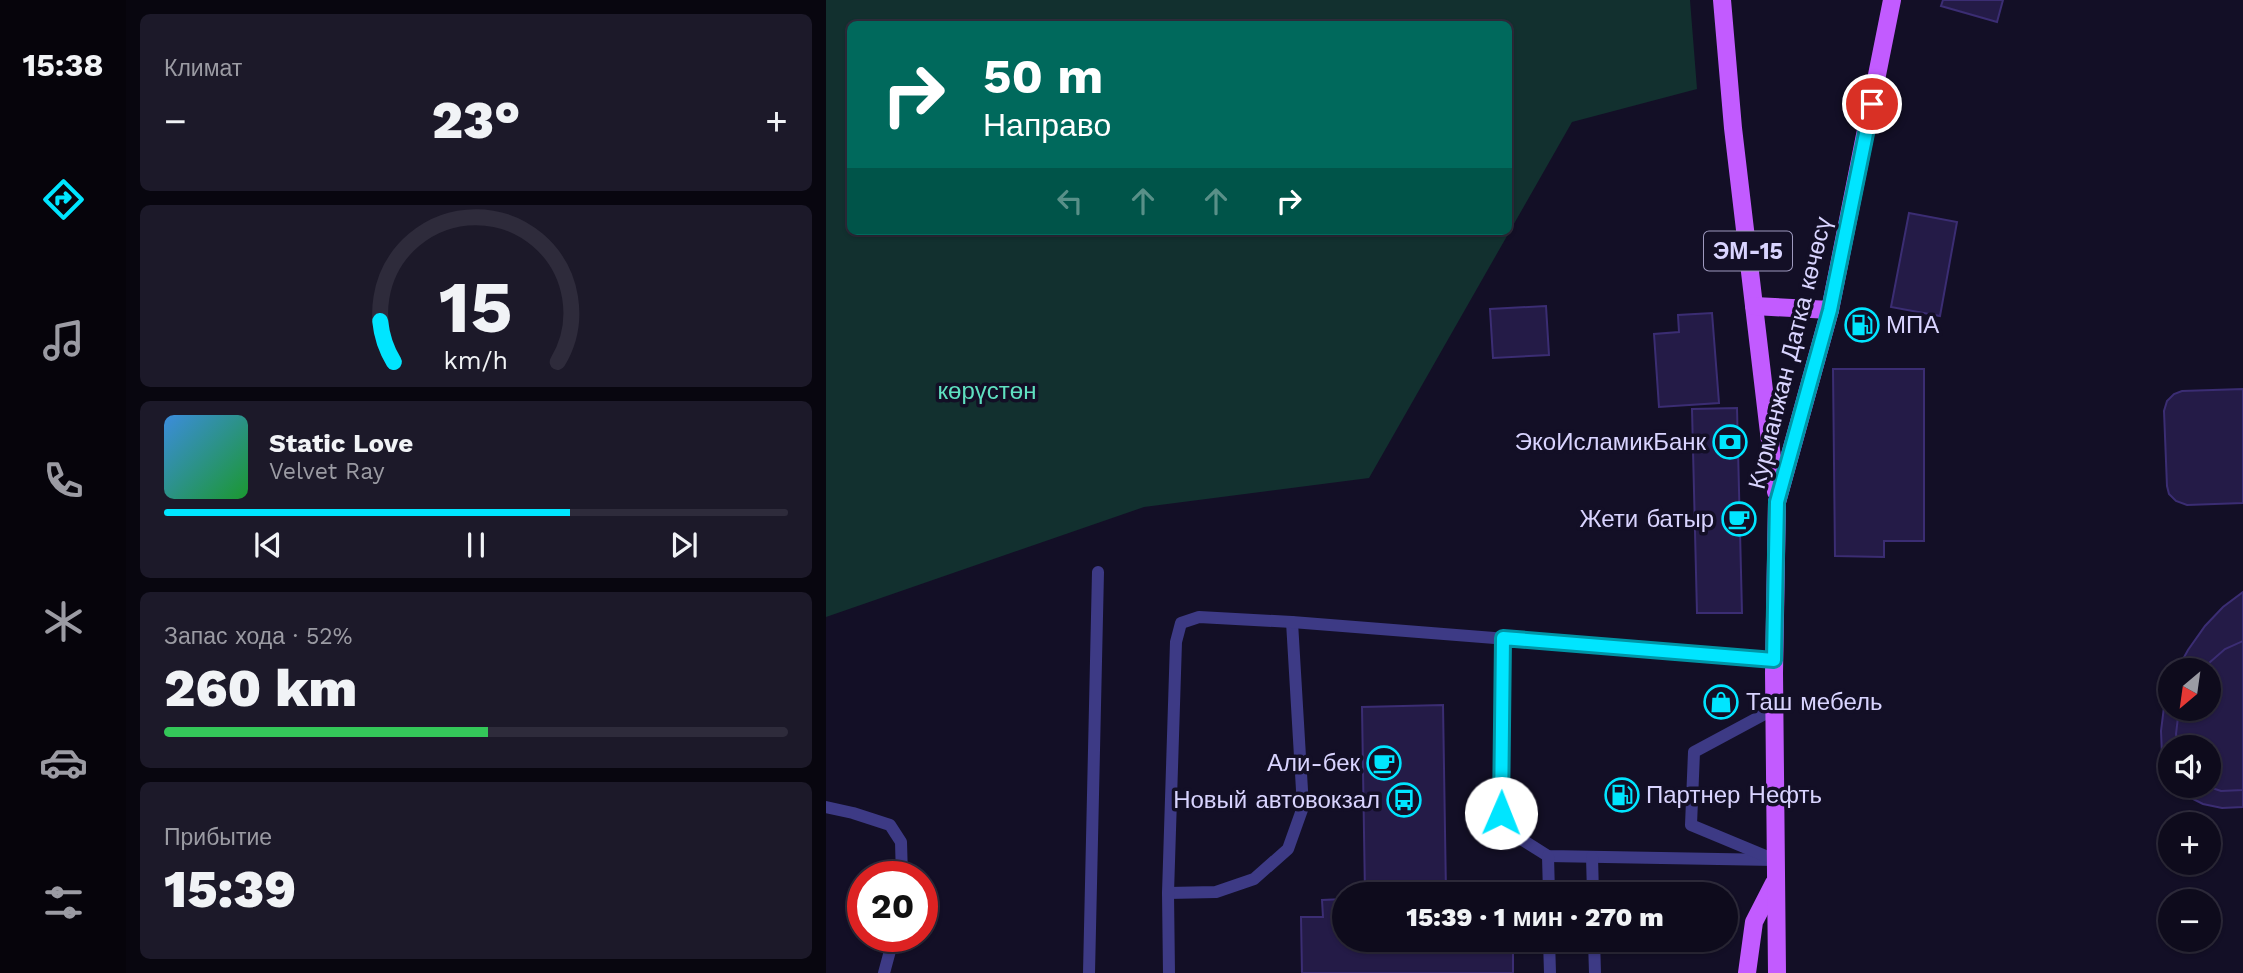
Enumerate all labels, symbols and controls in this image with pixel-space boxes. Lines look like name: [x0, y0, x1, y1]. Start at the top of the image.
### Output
text: 15:38: [22, 46, 104, 84]
text: 50 m: [983, 47, 1103, 105]
icon: right: [868, 49, 959, 140]
text: Климат: [164, 55, 242, 82]
pin: [1842, 74, 1902, 134]
icon: arrive: [1853, 85, 1891, 123]
text: 23°: [432, 90, 520, 151]
text: −: [164, 99, 187, 143]
text: +: [765, 99, 788, 143]
text: Направо: [983, 106, 1111, 144]
icon: directions: [39, 175, 88, 224]
icon: left: [1051, 182, 1089, 220]
icon: ahead: [1124, 182, 1162, 220]
icon: ahead: [1197, 182, 1235, 220]
icon: right: [1270, 182, 1308, 220]
street label: Курманжан Датка көчөсү: [1743, 214, 1837, 492]
road number: ЭМ-15: [1704, 232, 1792, 270]
text: 15: [439, 264, 513, 350]
fuel station icon: МПА: [1843, 306, 1881, 344]
place label: МПА: [1886, 311, 1939, 339]
icon: music: [39, 316, 88, 365]
text: km/h: [444, 346, 508, 375]
park label: көрүстөн: [938, 377, 1036, 405]
bank icon: ЭкоИсламикБанк: [1711, 423, 1749, 461]
text: Static Love: [269, 428, 413, 458]
place label: ЭкоИсламикБанк: [1515, 428, 1706, 456]
icon: phone: [39, 456, 88, 505]
text: Velvet Ray: [269, 458, 385, 485]
cafe icon: Жети батыр: [1720, 500, 1758, 538]
place label: Жети батыр: [1579, 505, 1714, 533]
icon: previous: [249, 526, 287, 564]
icon: pause: [457, 526, 495, 564]
icon: next: [665, 526, 703, 564]
icon: climate: [39, 597, 88, 646]
text: Запас хода · 52%: [164, 623, 352, 650]
text: 260 km: [164, 658, 357, 719]
north arrow: [2158, 658, 2221, 721]
map controls: [2158, 658, 2221, 952]
shop icon: Таш мебель: [1702, 683, 1740, 721]
place label: Таш мебель: [1746, 688, 1882, 716]
button: sound: [2158, 735, 2221, 798]
icon: car: [39, 738, 88, 787]
cafe icon: Али-бек: [1365, 744, 1403, 782]
place label: Али-бек: [1267, 749, 1360, 777]
position arrow: [1464, 776, 1538, 850]
fuel station icon: Партнер Нефть: [1603, 776, 1641, 814]
bus stop icon: Новый автовокзал: [1385, 781, 1423, 819]
place label: Партнер Нефть: [1646, 781, 1822, 809]
place label: Новый автовокзал: [1173, 786, 1380, 814]
button: +: [2158, 812, 2221, 875]
text: Прибытие: [164, 824, 272, 851]
text: 15:39: [164, 859, 296, 920]
speed limit sign: 20: [847, 861, 938, 952]
icon: filters: [39, 878, 88, 927]
button: −: [2158, 889, 2221, 952]
text: 15:39 · 1 мин · 270 m: [1406, 902, 1664, 932]

